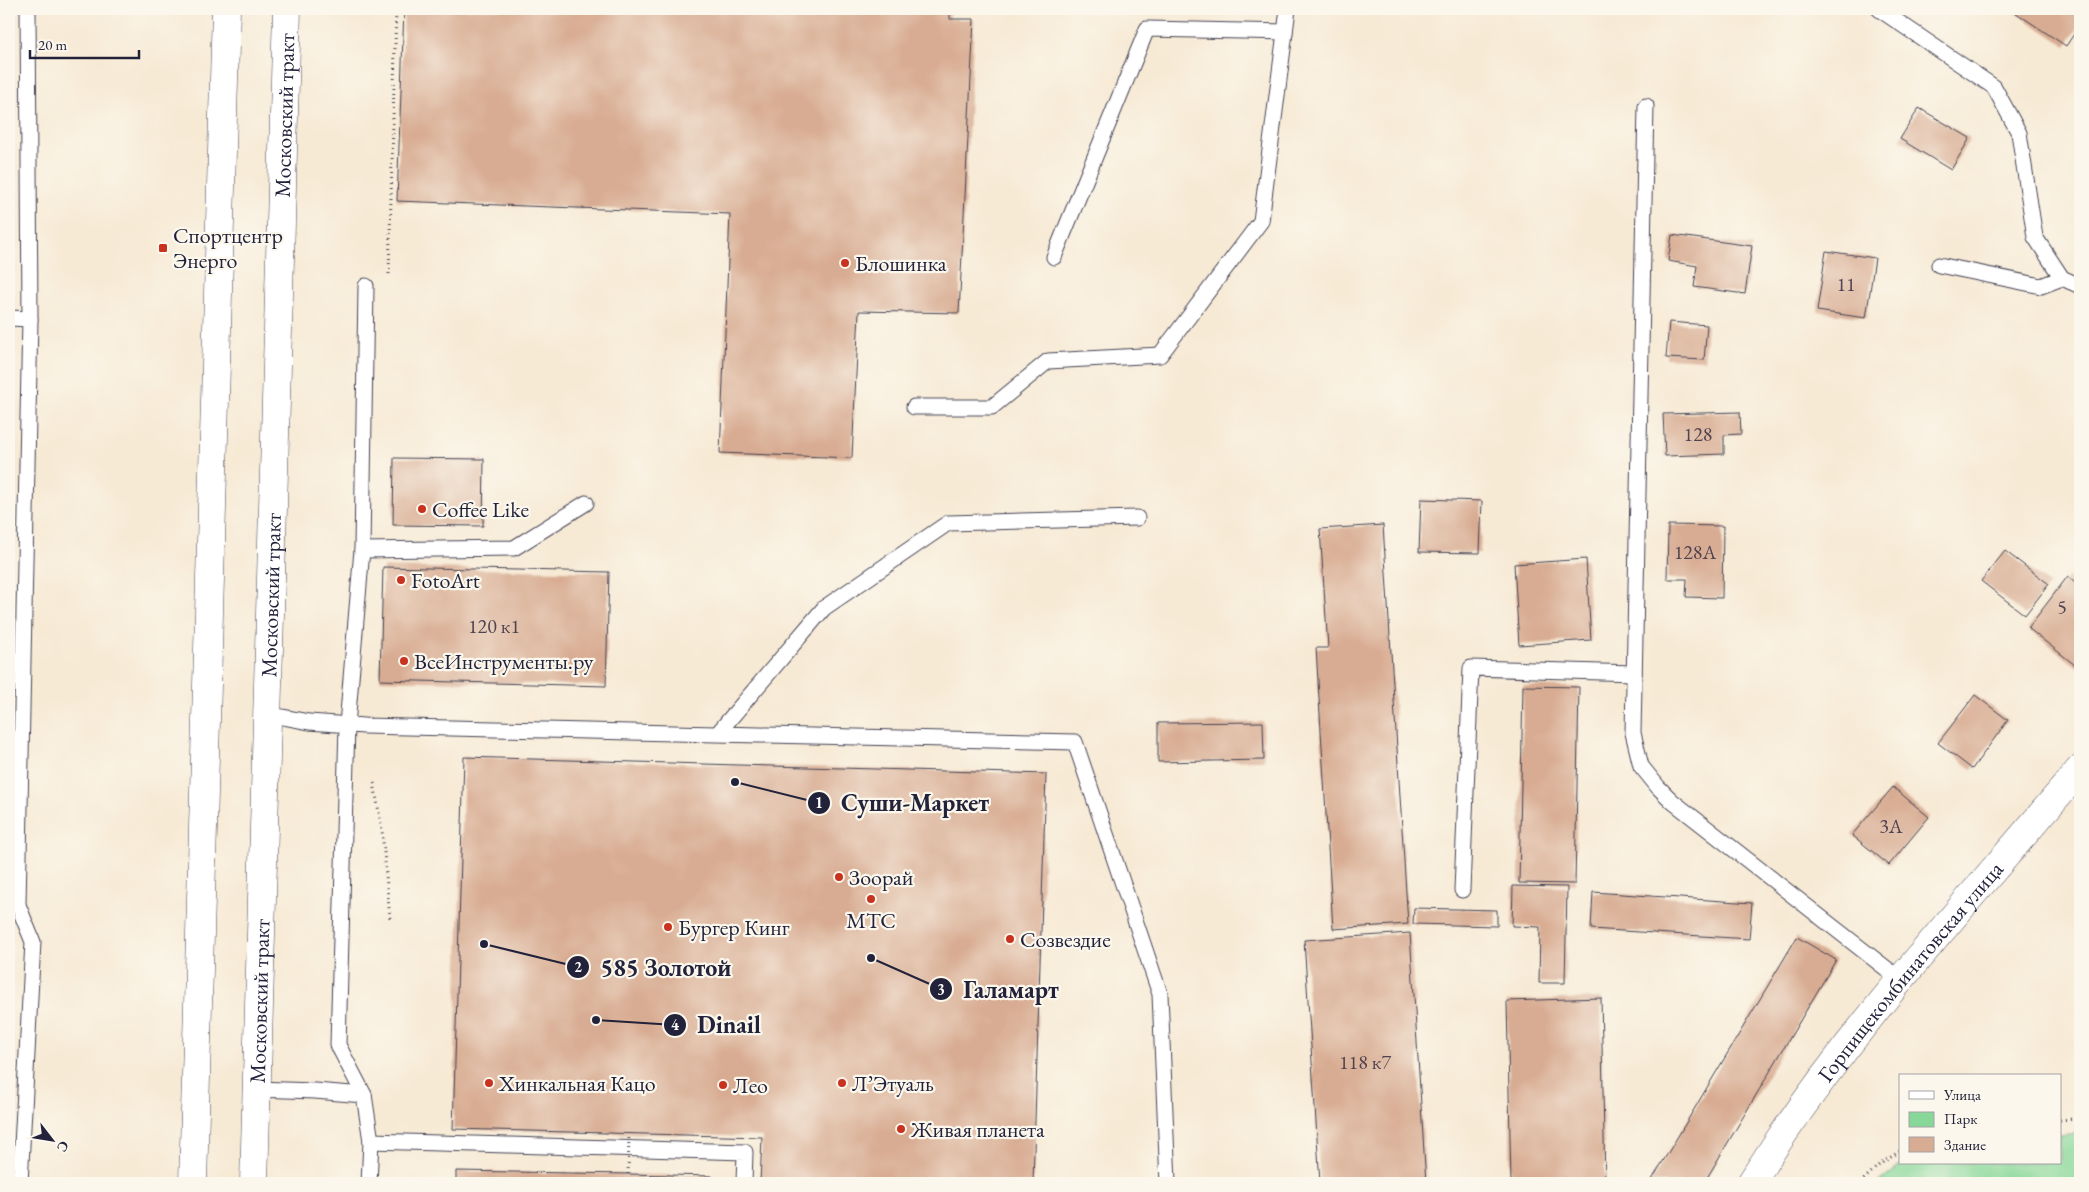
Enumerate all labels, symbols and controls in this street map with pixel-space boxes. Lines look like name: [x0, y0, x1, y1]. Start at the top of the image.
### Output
scale bar: [30, 28, 139, 60]
street label: Московский тракт: [267, 33, 301, 198]
text: 20 m: [38, 35, 67, 54]
place label: Спортцентр Энерго: [173, 221, 283, 275]
marker: Спортцентр Энерго: [157, 242, 169, 254]
place label: Блошинка: [855, 249, 947, 278]
marker: Блошинка: [839, 257, 851, 269]
house number: 11: [1836, 271, 1856, 297]
house number: 128: [1684, 421, 1712, 447]
place label: Coffee Like: [432, 495, 530, 524]
marker: Coffee Like: [416, 503, 428, 515]
street label: Московский тракт: [254, 513, 287, 678]
house number: 128А: [1674, 539, 1716, 565]
place label: FotoArt: [411, 566, 480, 595]
marker: FotoArt: [395, 574, 407, 586]
house number: 5: [2057, 594, 2067, 620]
house number: 120 к1: [468, 613, 520, 639]
place label: ВсеИнструменты.ру: [414, 647, 594, 676]
marker: ВсеИнструменты.ру: [398, 655, 410, 667]
callout: Суши-Маркет: [806, 783, 999, 822]
text: Суши-Маркет: [841, 787, 989, 819]
text: 1: [815, 793, 823, 812]
house number: 3А: [1879, 813, 1903, 839]
street label: Горпищекомбинатовская улица: [1811, 855, 2009, 1088]
place label: Зоорай: [849, 863, 914, 892]
marker: Зоорай: [833, 871, 845, 883]
marker: МТС: [865, 893, 877, 905]
place label: МТС: [846, 906, 896, 935]
place label: Бургер Кинг: [678, 913, 790, 942]
street label: Московский тракт: [242, 919, 276, 1084]
marker: Бургер Кинг: [662, 921, 674, 933]
place label: Созвездие: [1020, 925, 1111, 954]
marker: Созвездие: [1004, 933, 1016, 945]
callout: 585 Золотой: [565, 948, 741, 987]
text: 585 Золотой: [601, 952, 731, 983]
text: 2: [574, 957, 582, 976]
callout: Галамарт: [928, 970, 1069, 1009]
text: Галамарт: [963, 974, 1059, 1005]
text: 3: [937, 980, 945, 999]
callout: Dinail: [663, 1005, 771, 1044]
text: Dinail: [697, 1009, 761, 1040]
text: 4: [671, 1015, 680, 1034]
house number: 118 к7: [1339, 1049, 1391, 1075]
place label: Хинкальная Кацо: [498, 1069, 656, 1098]
place label: Л’Этуаль: [852, 1069, 934, 1098]
place label: Лео: [733, 1071, 768, 1100]
legend: [1899, 1074, 2062, 1164]
marker: Хинкальная Кацо: [483, 1077, 495, 1089]
marker: Л’Этуаль: [836, 1077, 848, 1089]
marker: Лео: [717, 1079, 729, 1091]
text: Улица: [1943, 1085, 1981, 1104]
text: Парк: [1944, 1109, 1977, 1128]
north arrow: [28, 1114, 78, 1164]
place label: Живая планета: [910, 1115, 1045, 1144]
marker: Живая планета: [895, 1123, 907, 1135]
text: Здание: [1944, 1135, 1986, 1154]
text: С: [53, 1138, 73, 1156]

